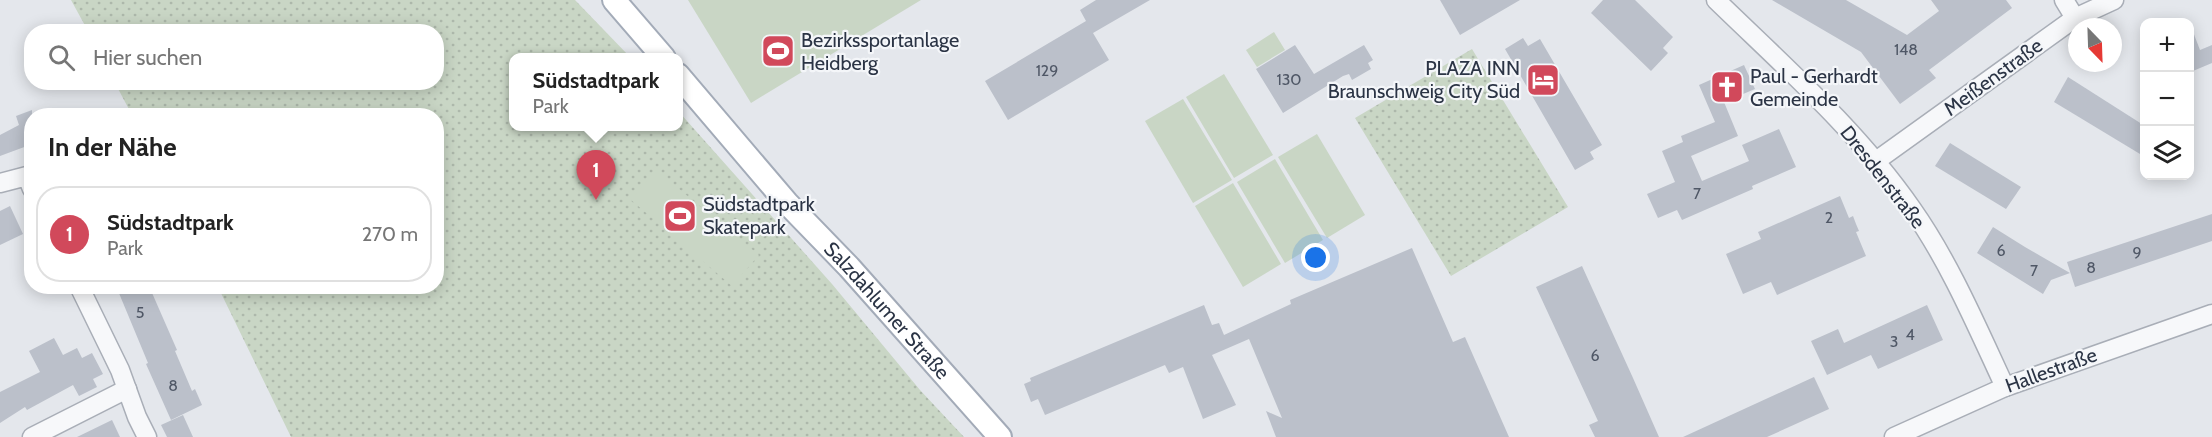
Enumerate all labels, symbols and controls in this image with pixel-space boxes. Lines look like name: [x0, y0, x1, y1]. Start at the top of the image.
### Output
north arrow: [2068, 18, 2122, 72]
map controls: [2140, 18, 2194, 180]
button: +: [2140, 18, 2194, 72]
search box: [24, 24, 444, 90]
place label: Bezirkssportanlage Heidberg: [801, 28, 959, 75]
sports icon: Bezirkssportanlage Heidberg: [760, 33, 796, 69]
street label: Meißenstraße: [1939, 33, 2047, 121]
house number: 148: [1894, 40, 1918, 59]
icon: search: [45, 41, 78, 74]
text: Hier suchen: [93, 44, 202, 71]
popup: [509, 53, 683, 131]
place label: PLAZA INN Braunschweig City Süd: [1328, 56, 1520, 103]
house number: 129: [1036, 61, 1058, 80]
hotel icon: PLAZA INN Braunschweig City Süd: [1525, 62, 1561, 98]
place label: Paul - Gerhardt Gemeinde: [1750, 64, 1878, 111]
text: Südstadtpark: [533, 67, 659, 94]
church icon: Paul - Gerhardt Gemeinde: [1709, 69, 1745, 105]
house number: 130: [1276, 70, 1302, 89]
button: −: [2140, 72, 2194, 126]
text: Park: [533, 94, 569, 118]
street label: Dresdenstraße: [1835, 121, 1931, 233]
button: layers: [2140, 126, 2194, 180]
text: In der Nähe: [48, 131, 177, 163]
pin: 1: [576, 150, 616, 200]
house number: 7: [1693, 184, 1701, 203]
place label: Südstadtpark Skatepark: [703, 192, 815, 239]
sports icon: Südstadtpark Skatepark: [662, 198, 698, 234]
house number: 2: [1825, 208, 1833, 227]
text: Südstadtpark: [107, 209, 234, 236]
text: 1: [66, 222, 73, 246]
text: 270 m: [362, 222, 418, 246]
text: Park: [107, 236, 143, 260]
street label: Salzdahlumer Straße: [819, 237, 955, 384]
house number: 6: [1996, 241, 2006, 260]
your location: [1301, 243, 1330, 272]
house number: 9: [2132, 243, 2142, 262]
house number: 8: [2086, 258, 2096, 277]
house number: 7: [2030, 261, 2038, 280]
house number: 5: [136, 303, 144, 322]
house number: 4: [1905, 325, 1915, 344]
house number: 3: [1890, 332, 1898, 351]
street label: Hallestraße: [2002, 342, 2100, 398]
house number: 6: [1590, 346, 1600, 365]
house number: 8: [168, 376, 178, 395]

